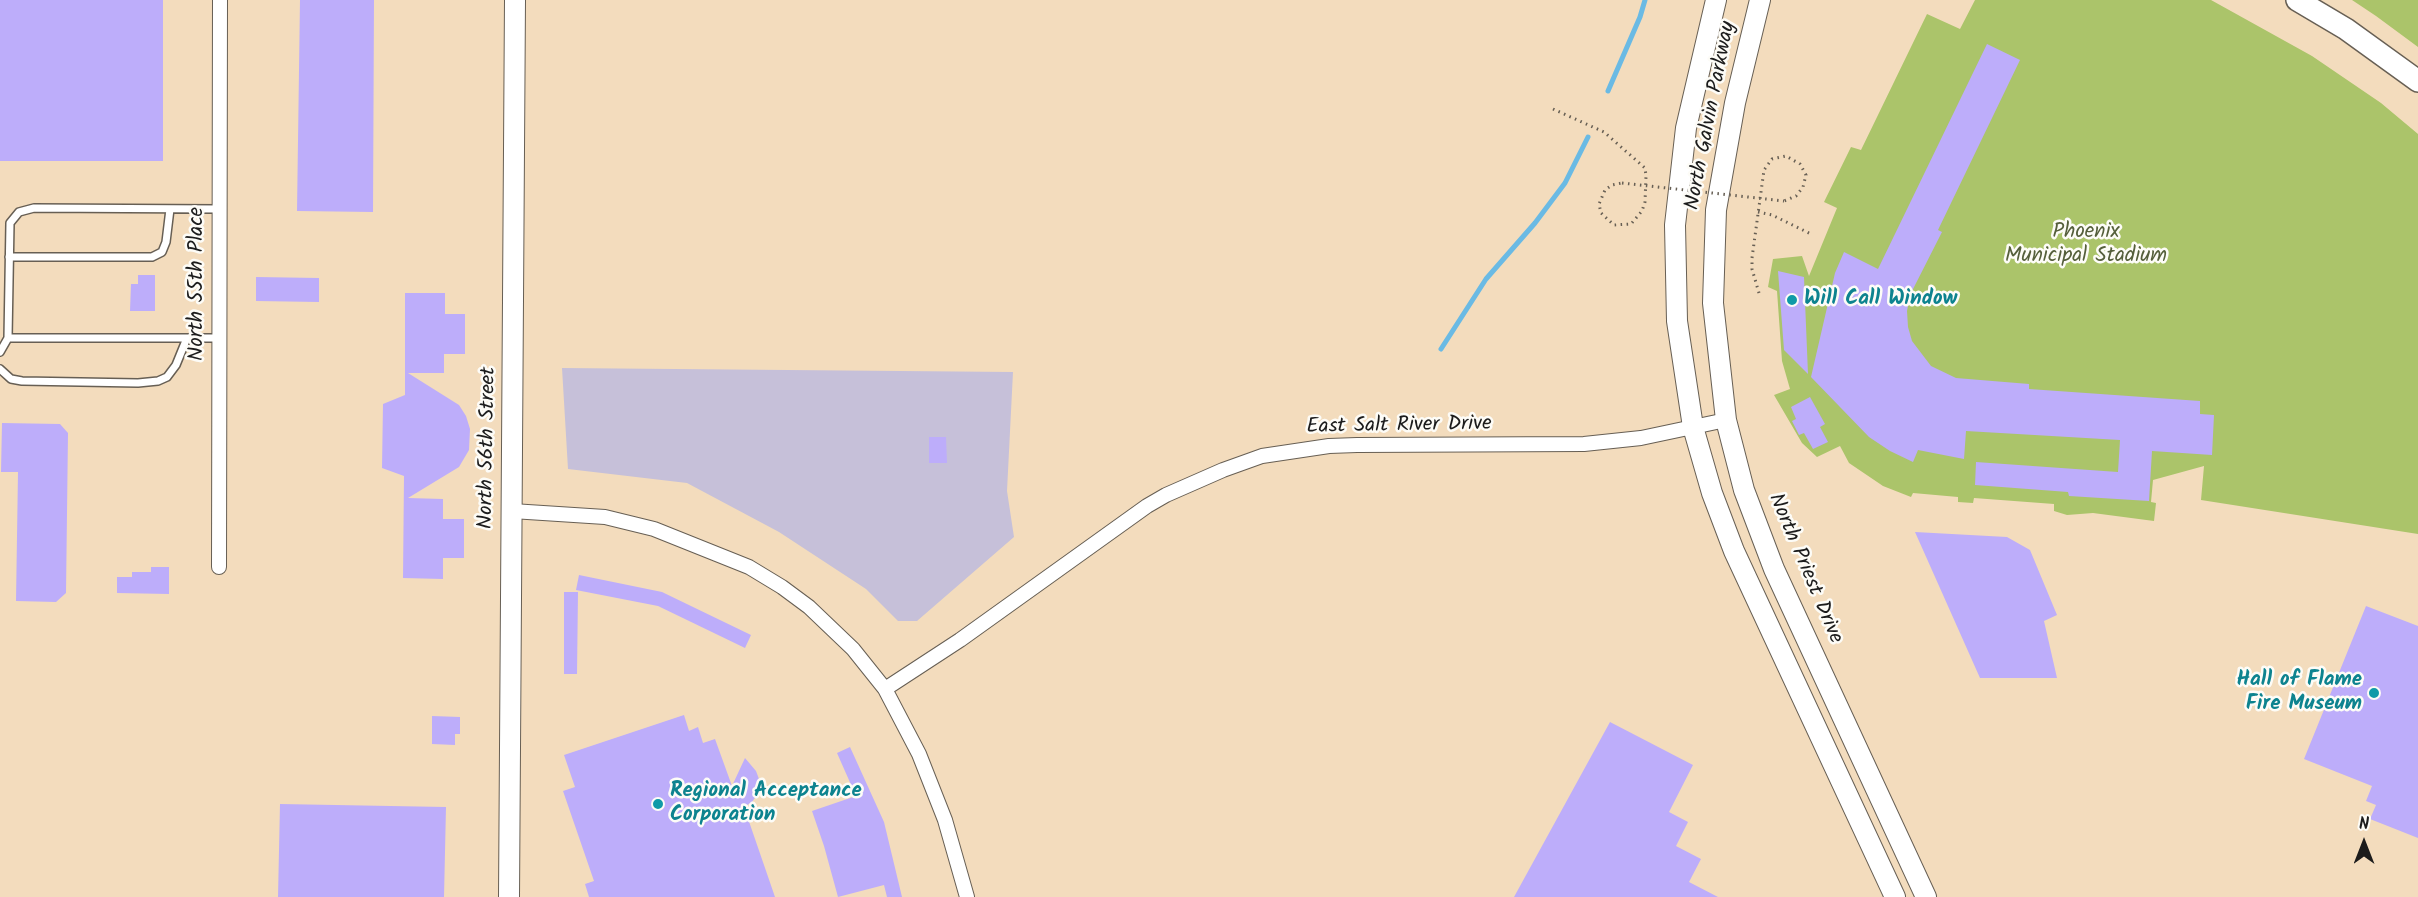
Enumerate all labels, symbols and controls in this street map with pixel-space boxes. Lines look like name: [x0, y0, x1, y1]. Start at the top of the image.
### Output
street label: North Galvin Parkway: [1681, 20, 1743, 212]
street label: North 55th Place: [185, 207, 211, 361]
park label: Phoenix Municipal Stadium: [2005, 220, 2167, 270]
place label: Will Call Window: [1804, 287, 1958, 313]
marker: Will Call Window: [1785, 293, 1799, 307]
street label: North 56th Street: [475, 367, 503, 529]
street label: East Salt River Drive: [1306, 413, 1492, 441]
street label: North Priest Drive: [1761, 490, 1847, 648]
place label: Hall of Flame Fire Museum: [2236, 668, 2362, 718]
marker: Hall of Flame Fire Museum: [2367, 686, 2381, 700]
place label: Regional Acceptance Corporation: [670, 779, 862, 829]
marker: Regional Acceptance Corporation: [651, 797, 665, 811]
text: N: [2359, 812, 2369, 837]
north arrow: [2334, 813, 2394, 873]

